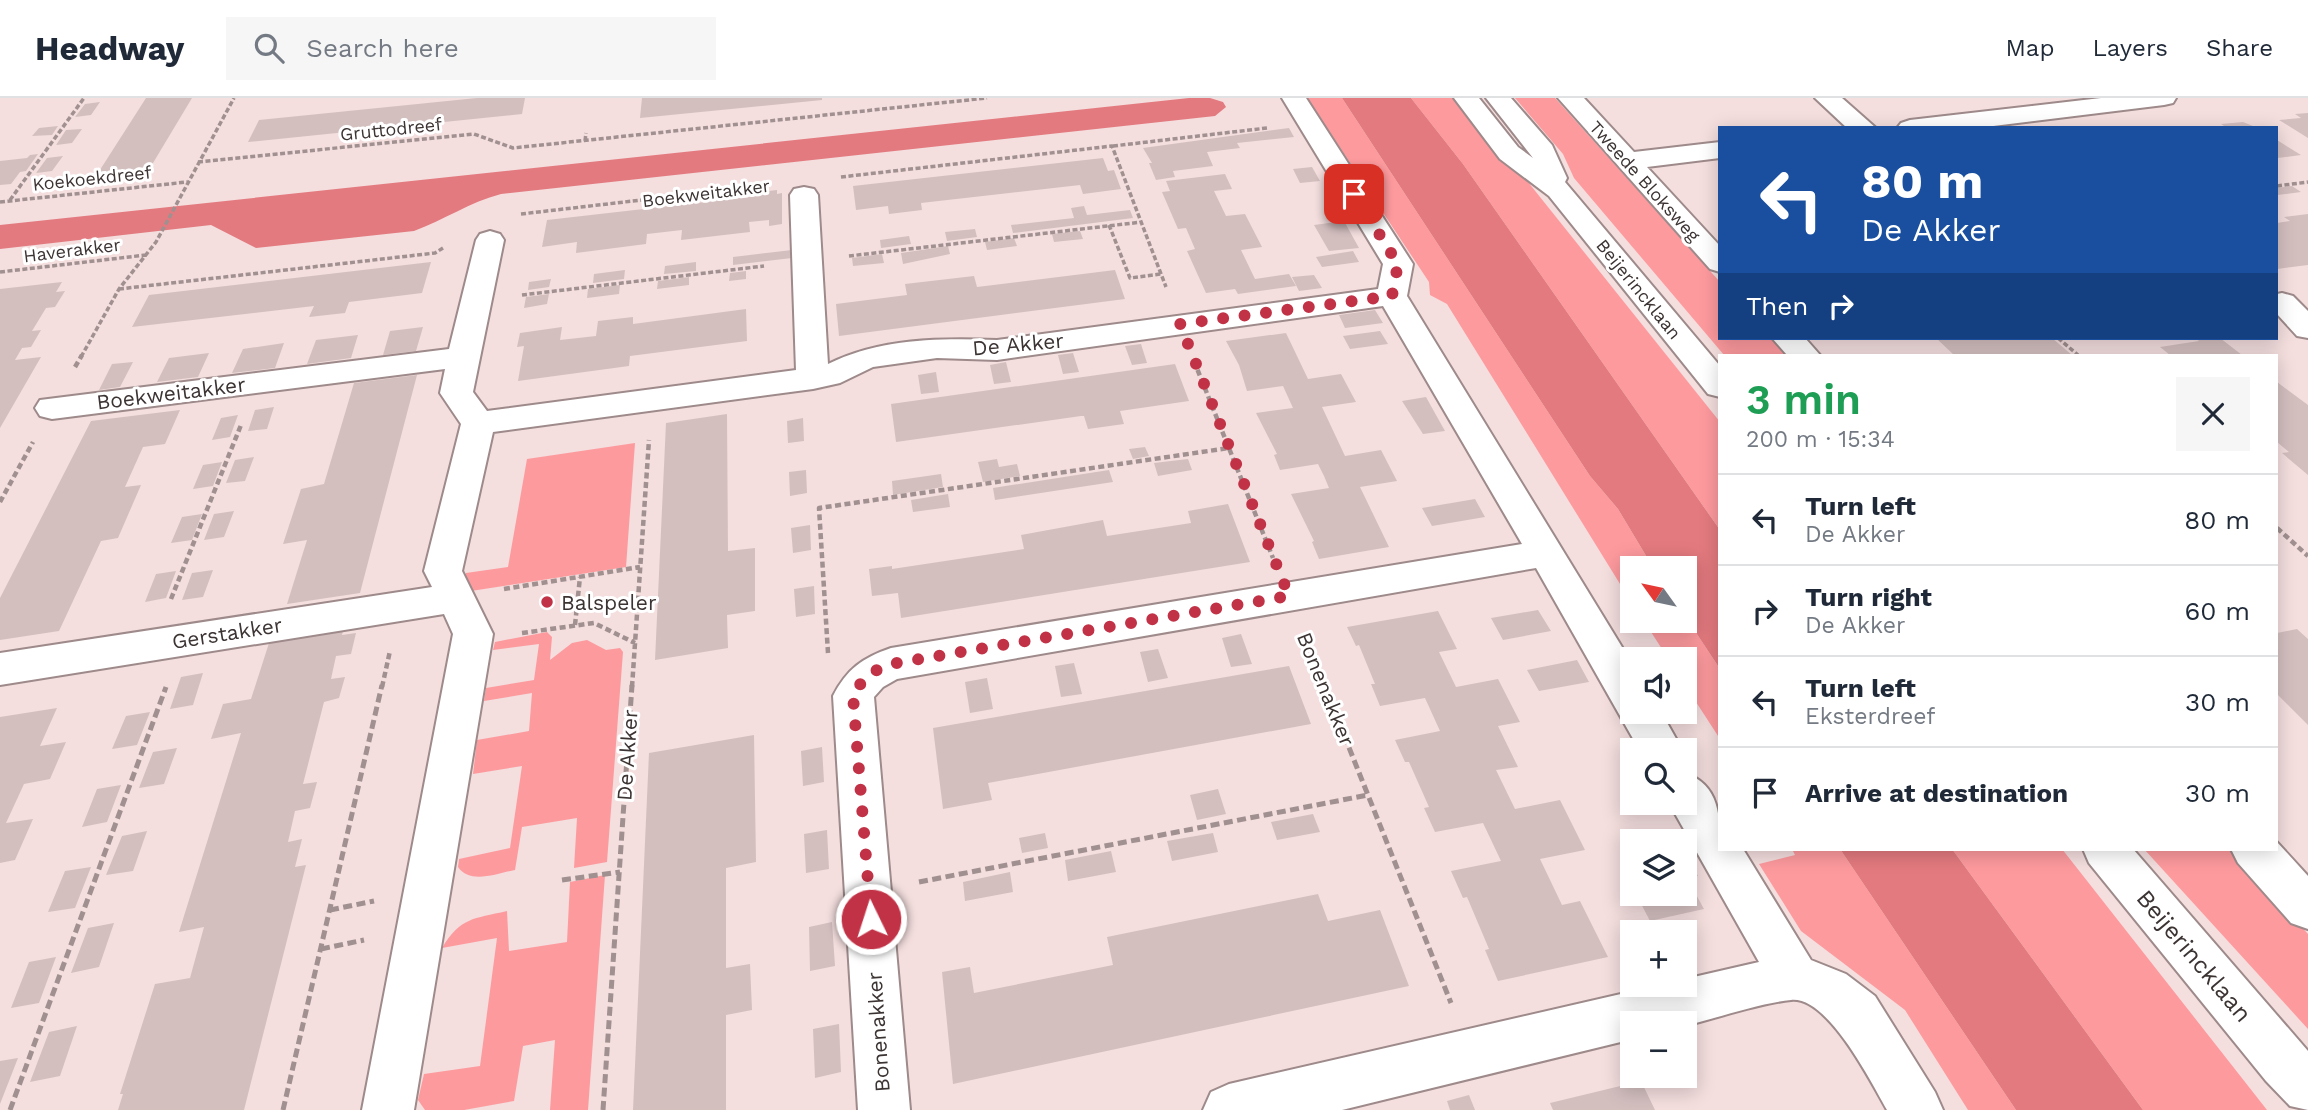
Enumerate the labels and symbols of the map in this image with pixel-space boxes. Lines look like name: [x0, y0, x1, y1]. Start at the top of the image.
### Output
street label: Gruttodreef: [339, 113, 443, 145]
street label: Tweede Bloksweg: [1585, 116, 1705, 246]
street label: Koekoekdreef: [32, 161, 152, 195]
pin: [1324, 164, 1384, 224]
street label: Boekweitakker: [641, 175, 771, 211]
street label: Haverakker: [22, 234, 122, 266]
street label: Beijerincklaan: [1592, 235, 1686, 343]
street label: De Akker: [971, 328, 1065, 360]
street label: Boekweitakker: [95, 371, 247, 415]
north arrow: [1620, 556, 1698, 634]
place label: Balspeler: [561, 590, 657, 615]
marker: Balspeler: [539, 594, 555, 610]
street label: Gerstakker: [170, 612, 284, 654]
street label: Bonenakker: [1292, 628, 1360, 750]
street label: De Akker: [611, 708, 643, 802]
position arrow: [834, 882, 908, 956]
street label: Beijerincklaan: [2131, 884, 2257, 1028]
street label: Bonenakker: [861, 971, 895, 1093]

